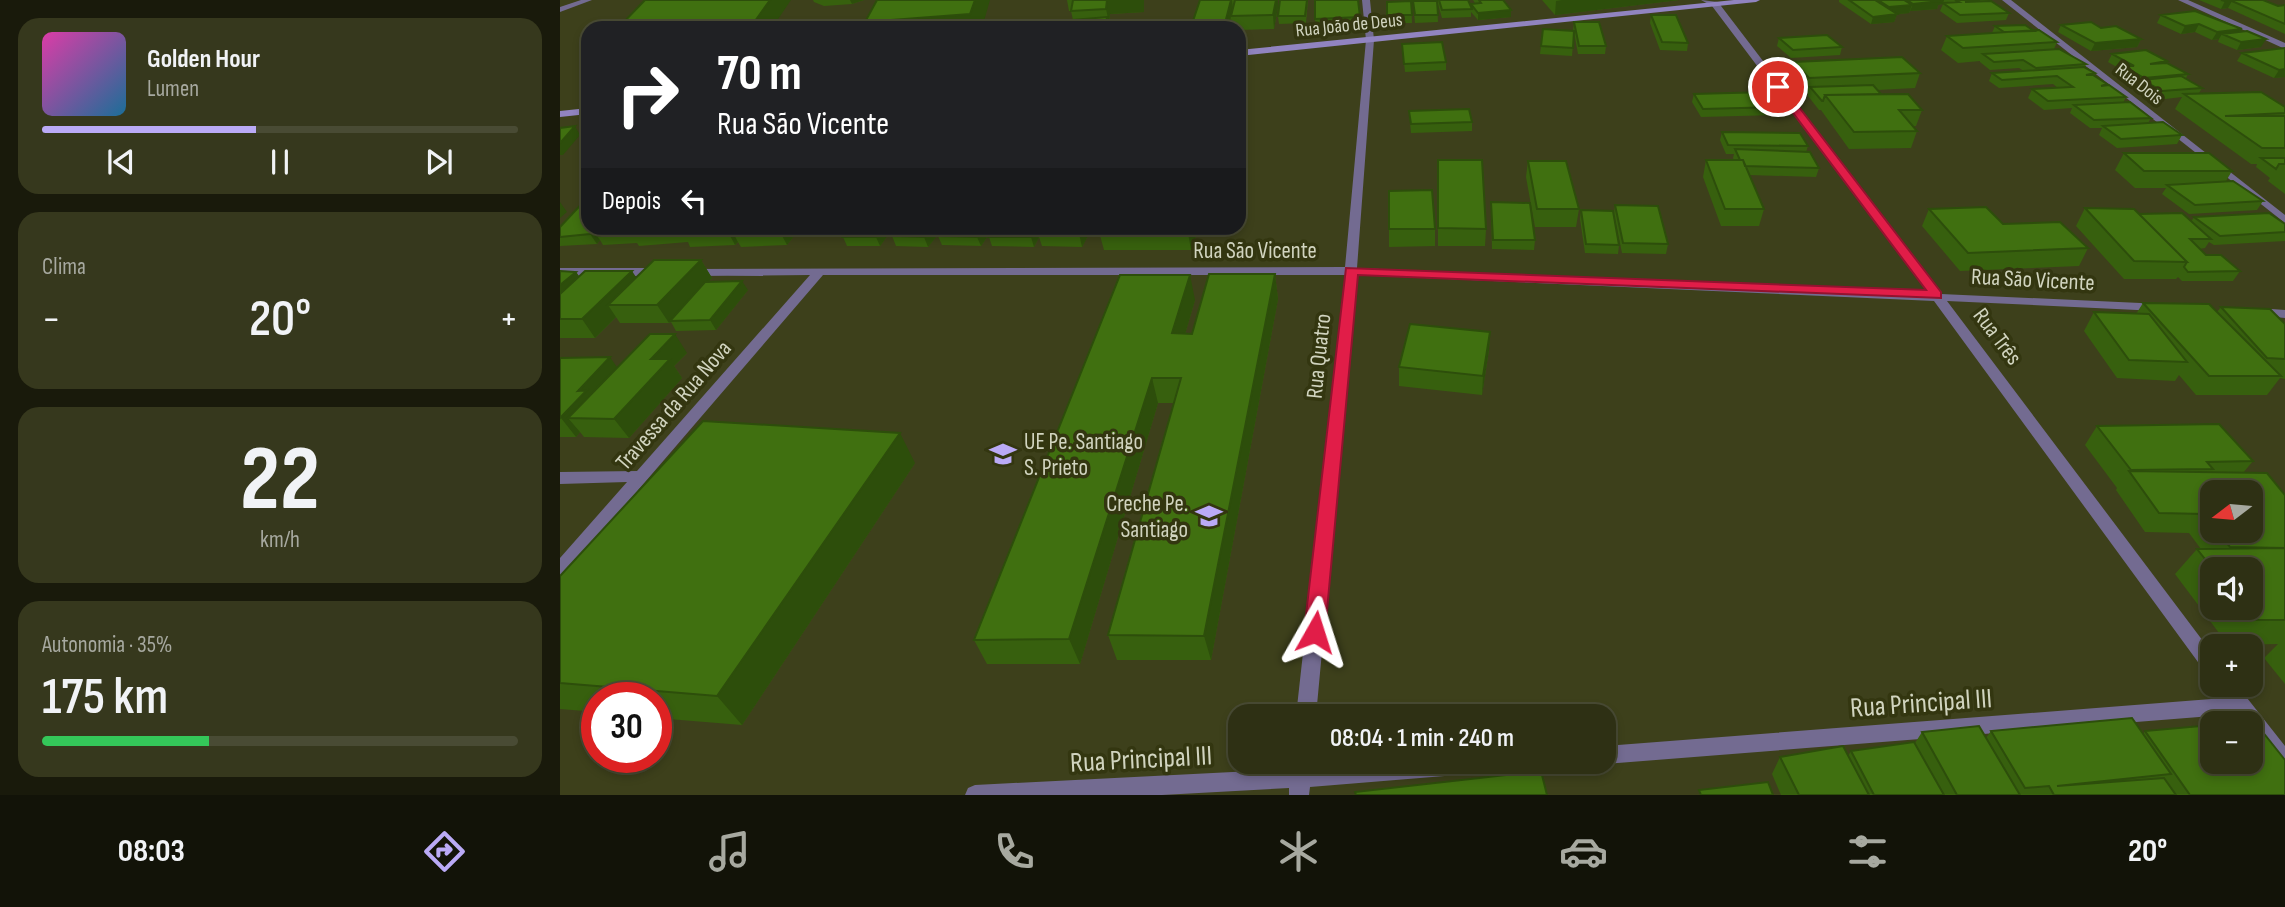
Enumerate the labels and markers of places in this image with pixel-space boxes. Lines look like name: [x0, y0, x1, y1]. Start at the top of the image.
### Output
pin: [1748, 57, 1808, 117]
place label: UE Pe. Santiago S. Prieto: [1024, 428, 1143, 482]
school or university icon: UE Pe. Santiago S. Prieto: [988, 439, 1018, 469]
place label: Creche Pe. Santiago: [1106, 490, 1188, 544]
school or university icon: Creche Pe. Santiago: [1194, 501, 1224, 531]

